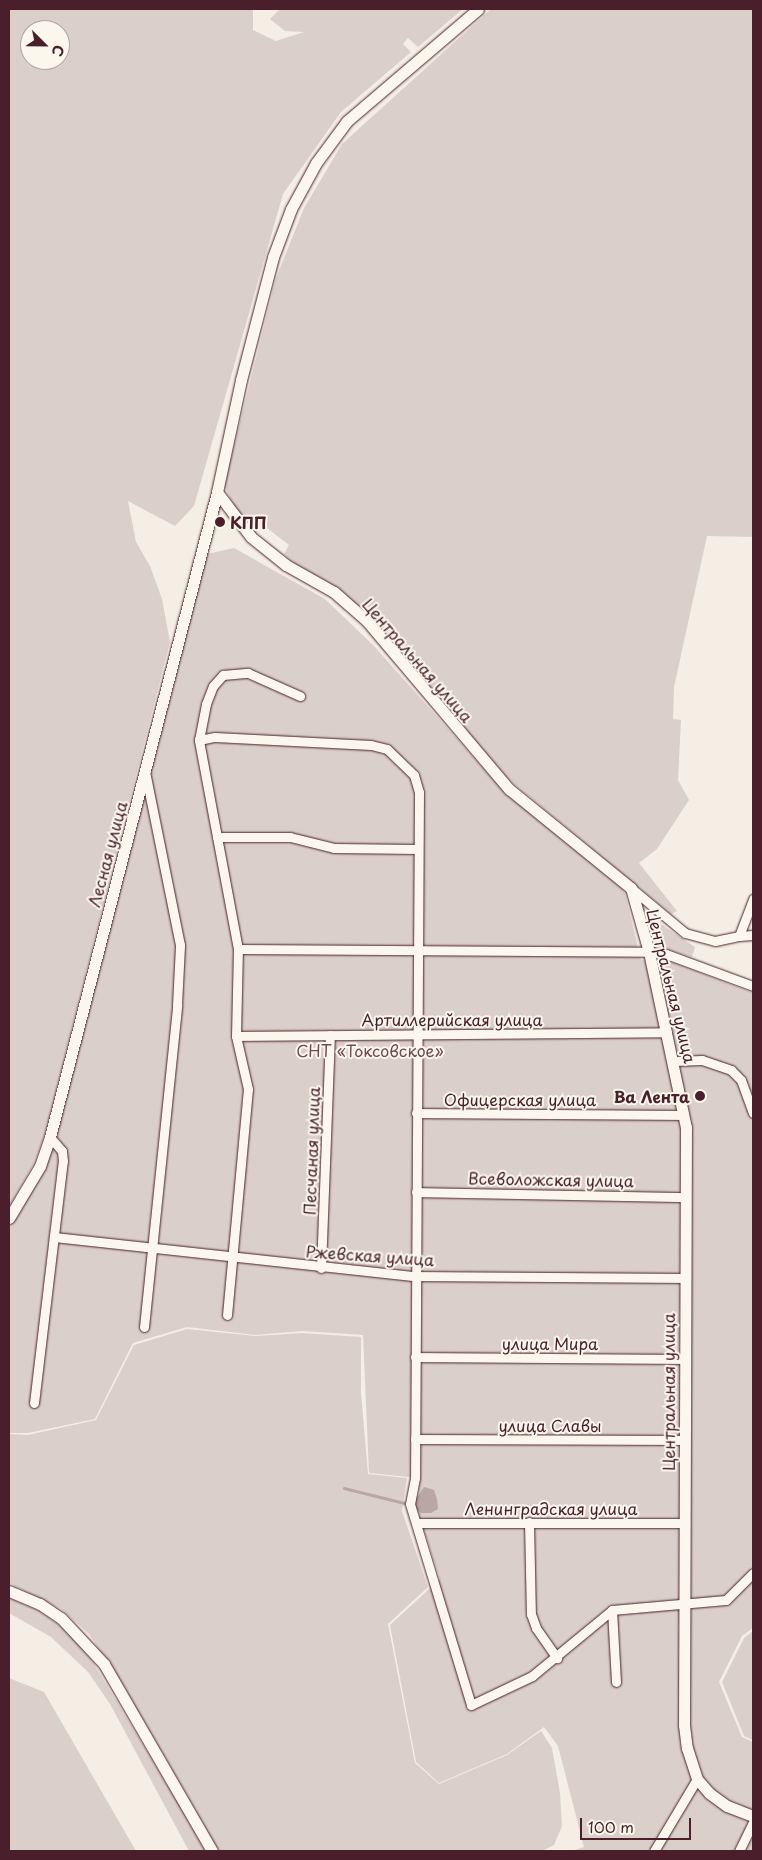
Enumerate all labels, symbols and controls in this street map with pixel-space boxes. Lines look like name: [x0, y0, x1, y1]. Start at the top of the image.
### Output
north arrow: [20, 20, 70, 70]
text: С: [47, 42, 70, 60]
place label: КПП: [230, 512, 267, 532]
marker: КПП: [214, 516, 226, 528]
street label: Центральная улица: [359, 594, 477, 726]
street label: Лесная улица: [84, 799, 130, 909]
street label: Центральная улица: [644, 907, 700, 1065]
street label: Артиллерийская улица: [361, 1009, 543, 1029]
park label: СНТ «Токсовское»: [296, 1040, 444, 1060]
street label: Песчаная улица: [299, 1086, 323, 1216]
place label: Ва Лента: [614, 1086, 690, 1106]
street label: Офицерская улица: [443, 1089, 597, 1109]
marker: Ва Лента: [694, 1090, 706, 1102]
street label: Всеволожская улица: [468, 1168, 634, 1190]
street label: Ржевская улица: [305, 1241, 435, 1269]
street label: Центральная улица: [658, 1313, 678, 1471]
street label: улица Мира: [501, 1333, 599, 1353]
street label: улица Славы: [498, 1415, 602, 1435]
street label: Ленинградская улица: [464, 1498, 638, 1518]
scale bar: [582, 1808, 693, 1840]
text: 100 m: [588, 1815, 634, 1838]

